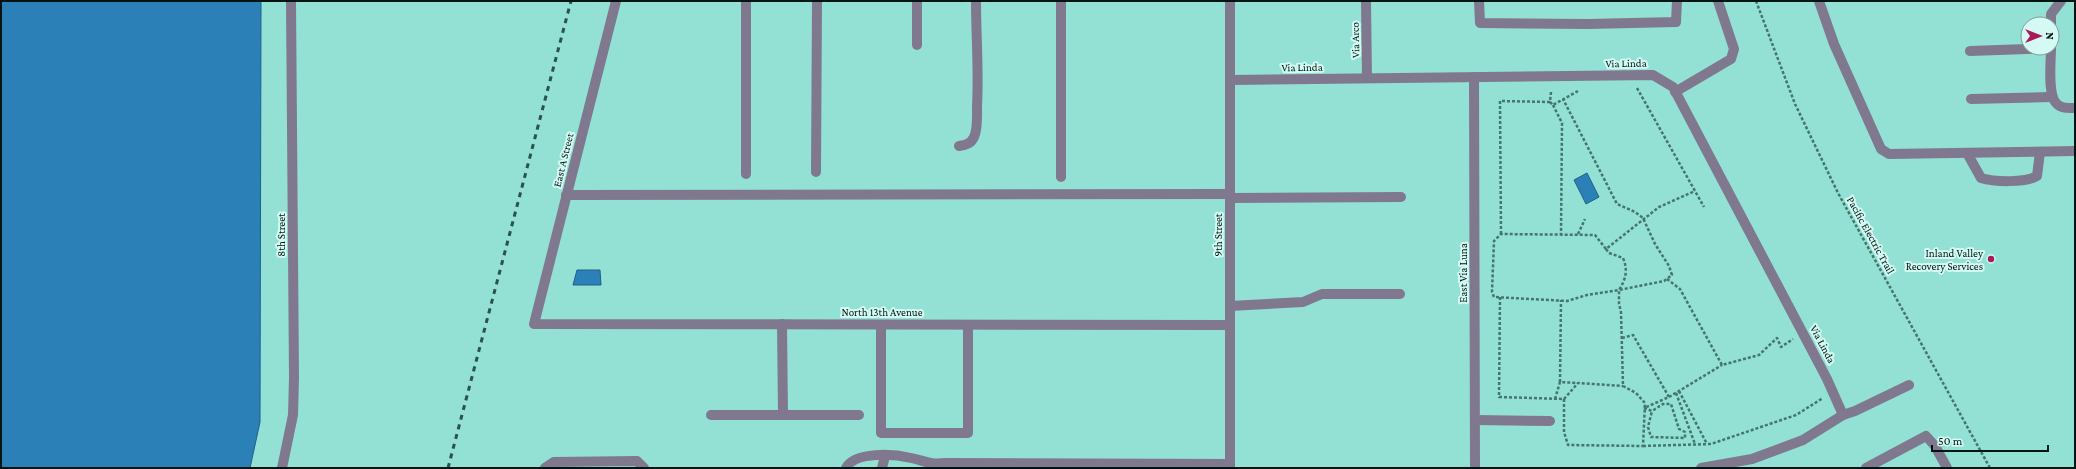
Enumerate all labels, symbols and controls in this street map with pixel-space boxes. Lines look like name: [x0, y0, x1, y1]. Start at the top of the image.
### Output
north arrow: [2020, 16, 2060, 56]
street label: Via Arco: [1349, 21, 1361, 58]
text: N: [2044, 32, 2056, 40]
street label: Via Linda: [1605, 57, 1647, 69]
street label: Via Linda: [1281, 61, 1323, 73]
street label: East A Street: [551, 131, 576, 188]
street label: Pacific Electric Trail: [1845, 194, 1897, 276]
street label: 8th Street: [275, 213, 287, 257]
street label: 9th Street: [1212, 213, 1224, 256]
street label: East Via Luna: [1457, 243, 1469, 303]
place label: Inland Valley Recovery Services: [1906, 247, 1984, 273]
marker: Inland Valley Recovery Services: [1986, 254, 1996, 264]
street label: North 13th Avenue: [841, 306, 923, 318]
street label: Via Linda: [1808, 323, 1838, 365]
scale bar: [1932, 427, 2048, 453]
text: 50 m: [1938, 434, 1963, 448]

